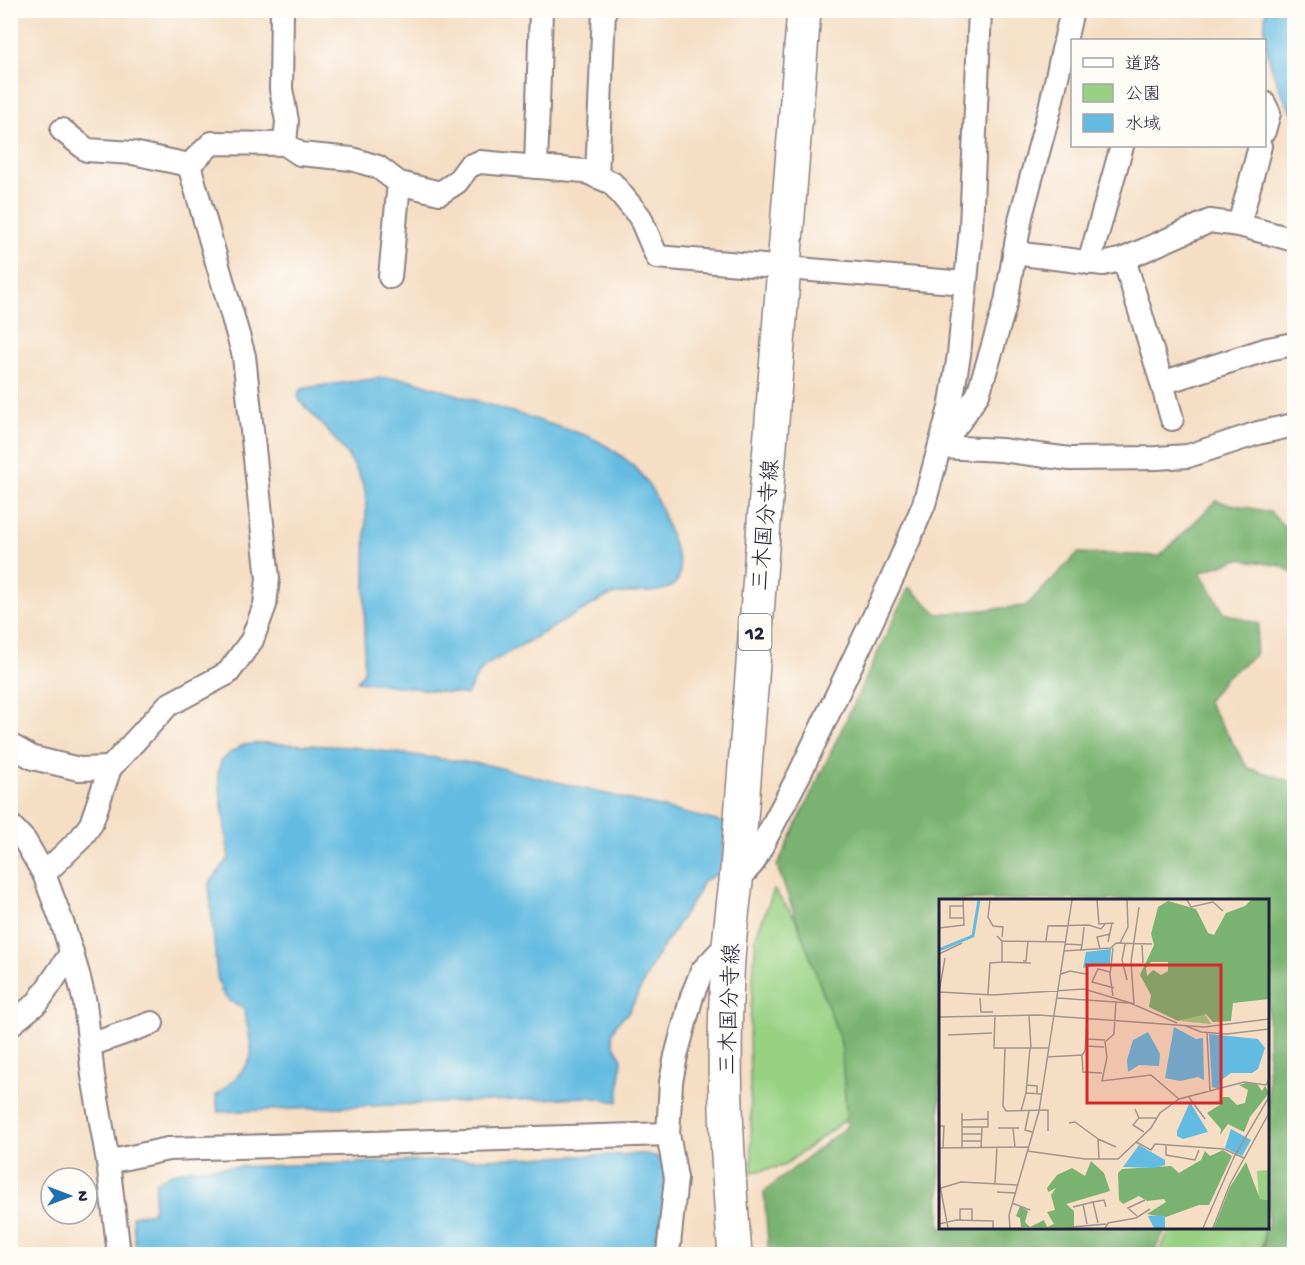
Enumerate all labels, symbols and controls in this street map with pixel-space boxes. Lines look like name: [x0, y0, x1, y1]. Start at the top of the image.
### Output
legend: [1071, 39, 1266, 147]
text: 道路: [1125, 54, 1161, 76]
text: 公園: [1125, 85, 1161, 106]
text: 水域: [1125, 114, 1161, 136]
street label: 三木国分寺線: [748, 458, 787, 592]
road number: 12: [738, 614, 771, 650]
inset map: [939, 899, 1269, 1229]
street label: 三木国分寺線: [716, 943, 747, 1076]
north arrow: [39, 1166, 99, 1226]
text: N: [71, 1191, 90, 1202]

